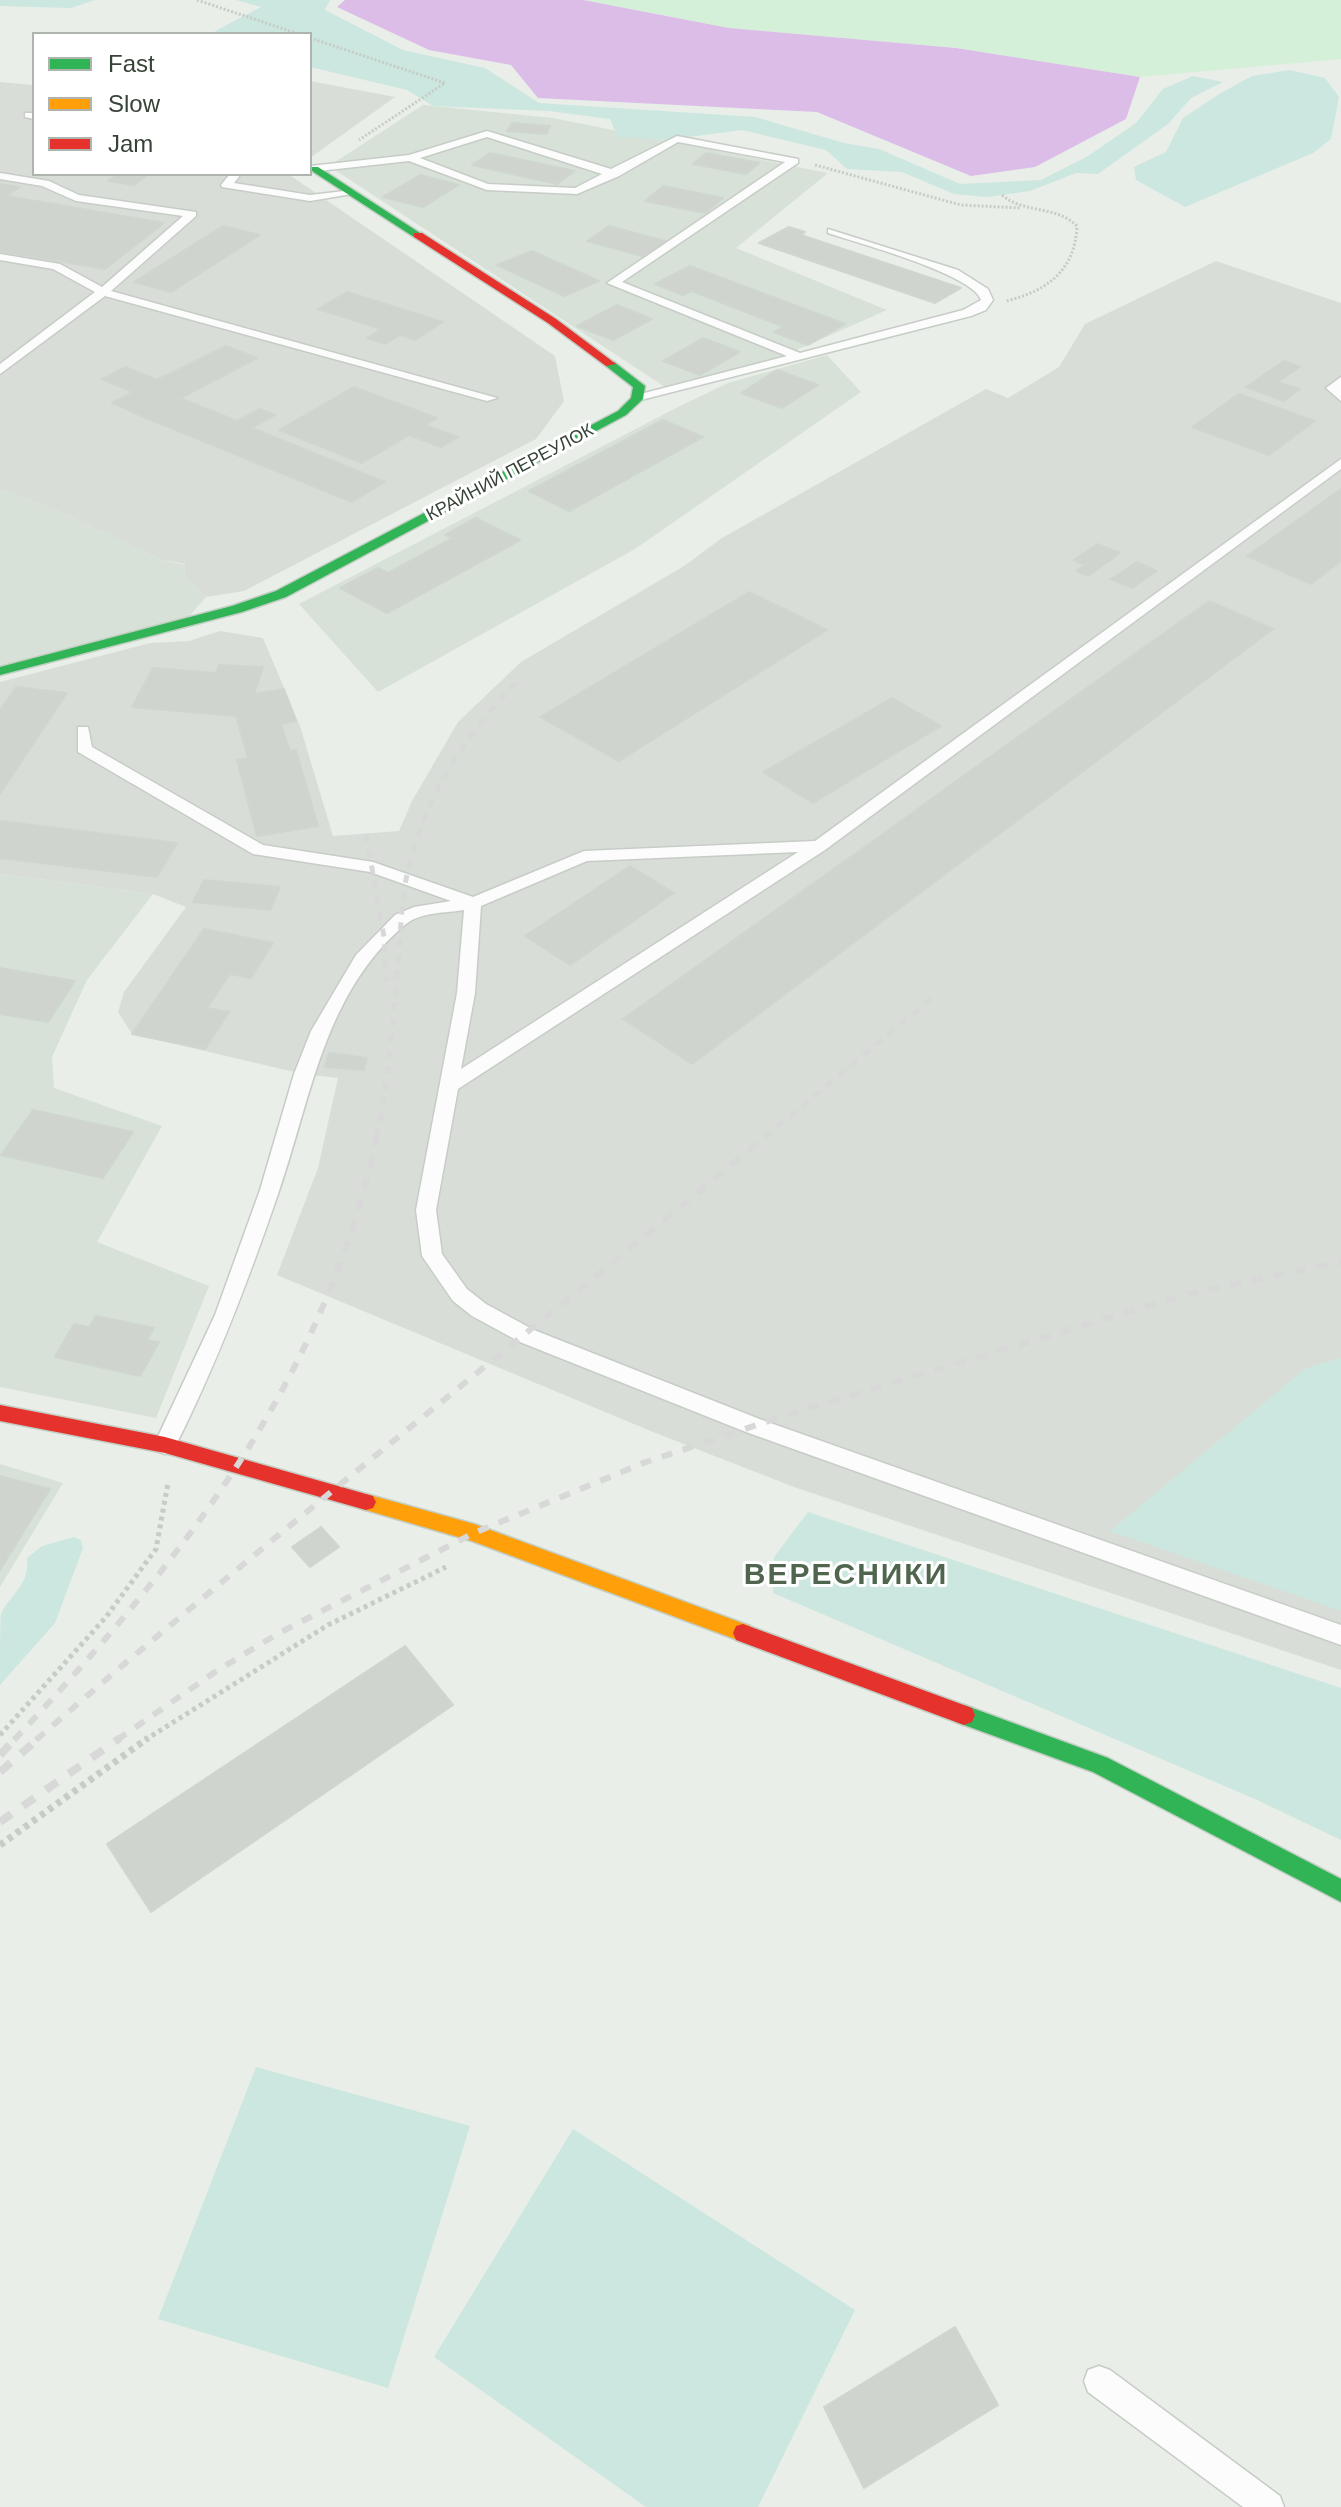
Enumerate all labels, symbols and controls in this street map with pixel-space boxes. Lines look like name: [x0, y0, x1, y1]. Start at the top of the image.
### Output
legend: [32, 32, 312, 176]
text: Fast: [108, 50, 155, 77]
text: Slow: [108, 90, 160, 117]
text: Jam: [108, 130, 153, 157]
street label: КРАЙНИЙ ПЕРЕУЛОК: [423, 420, 597, 526]
district label: ВЕРЕСНИКИ: [744, 1558, 948, 1594]

